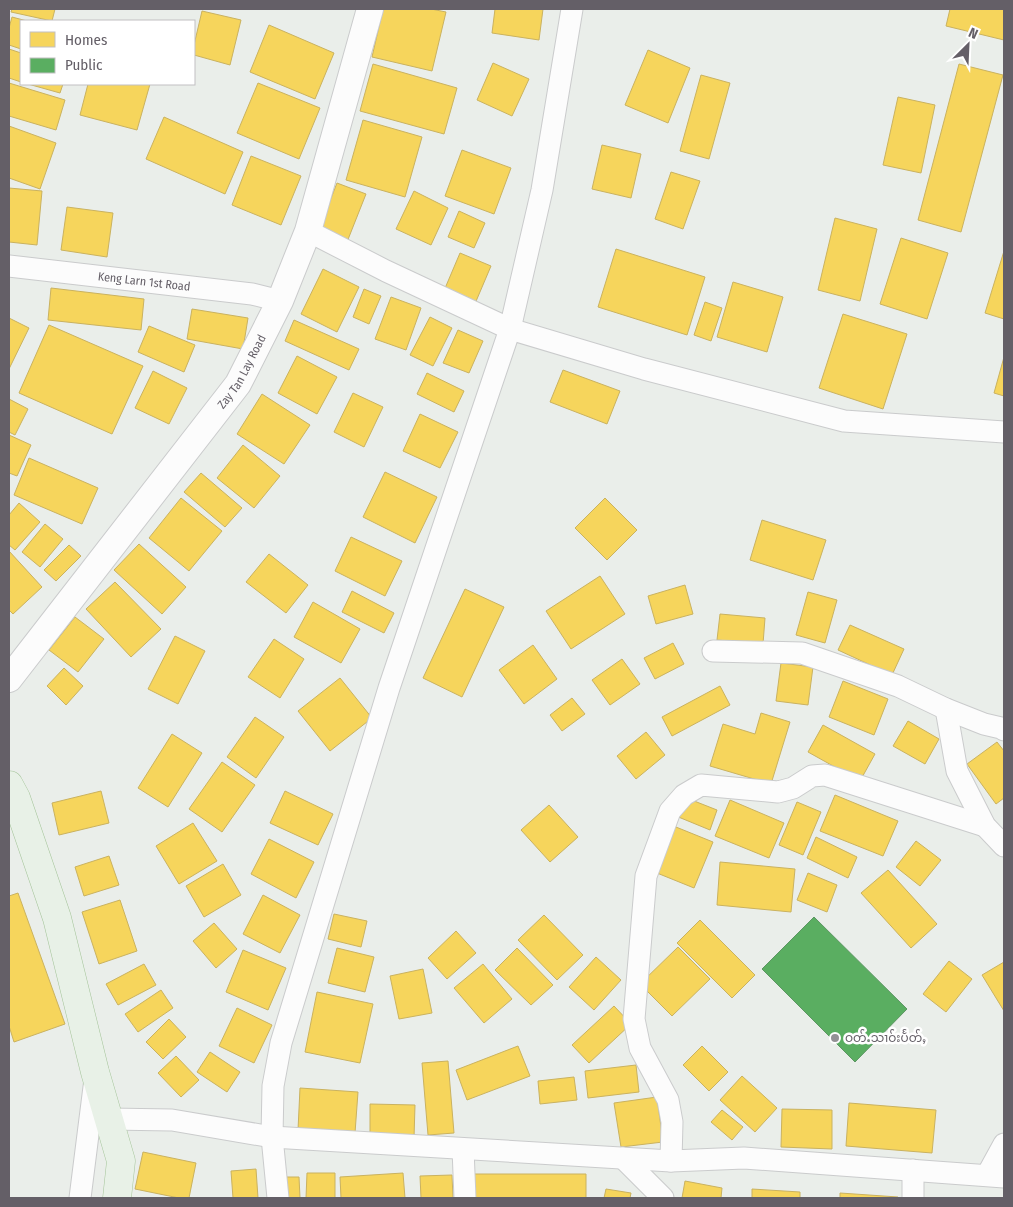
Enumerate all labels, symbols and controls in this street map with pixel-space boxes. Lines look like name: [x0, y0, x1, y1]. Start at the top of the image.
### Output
legend: [20, 20, 195, 85]
north arrow: [943, 20, 993, 70]
text: N: [966, 24, 980, 43]
text: Homes: [65, 31, 107, 49]
text: Public: [65, 56, 103, 74]
street label: Keng Larn 1st Road: [97, 269, 191, 294]
street label: Zay Tan Lay Road: [215, 332, 269, 411]
place label: ဝတ်ႉသၢဝ်းပႅတ်ႇ: [845, 1029, 926, 1045]
marker: ဝတ်ႉသၢဝ်းပႅတ်ႇ: [829, 1032, 841, 1044]

